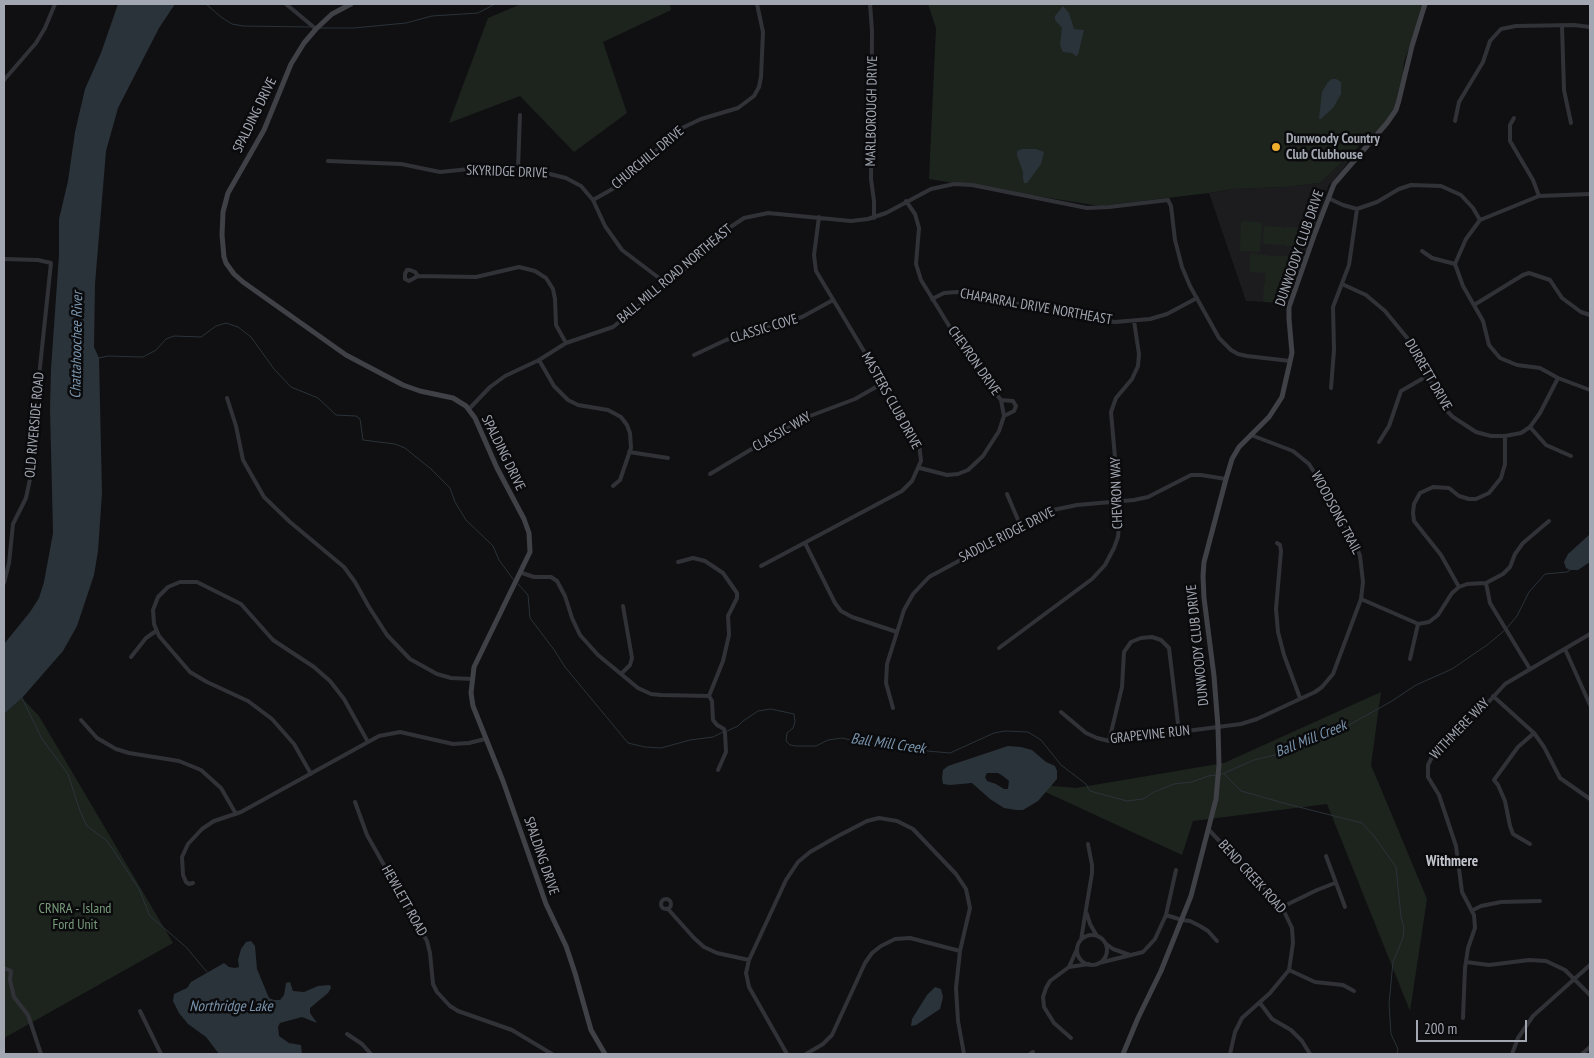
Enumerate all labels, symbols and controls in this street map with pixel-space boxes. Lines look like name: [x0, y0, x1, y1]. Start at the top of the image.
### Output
street label: MARLBOROUGH DRIVE: [863, 55, 881, 167]
street label: SPALDING DRIVE: [230, 75, 280, 155]
street label: CHURCHILL DRIVE: [608, 123, 688, 193]
place label: Dunwoody Country Club Clubhouse: [1286, 131, 1380, 164]
marker: Dunwoody Country Club Clubhouse: [1270, 141, 1282, 153]
street label: SKYRIDGE DRIVE: [466, 162, 548, 182]
street label: DUNWOODY CLUB DRIVE: [1272, 188, 1328, 308]
street label: BALL MILL ROAD NORTHEAST: [614, 221, 736, 327]
street label: CHAPARRAL DRIVE NORTHEAST: [959, 285, 1113, 329]
water label: Chattahoochee River: [67, 291, 87, 399]
street label: CLASSIC COVE: [728, 311, 800, 347]
street label: CHEVRON DRIVE: [944, 323, 1004, 399]
street label: DURRETT DRIVE: [1401, 336, 1455, 414]
street label: MASTERS CLUB DRIVE: [857, 350, 925, 452]
street label: OLD RIVERSIDE ROAD: [22, 371, 48, 479]
street label: CLASSIC WAY: [750, 409, 814, 455]
street label: SPALDING DRIVE: [478, 413, 528, 493]
street label: CHEVRON WAY: [1107, 457, 1127, 529]
street label: WOODSONG TRAIL: [1307, 469, 1365, 557]
street label: SADDLE RIDGE DRIVE: [956, 504, 1058, 566]
street label: DUNWOODY CLUB DRIVE: [1183, 584, 1213, 706]
street label: WITHMERE WAY: [1427, 695, 1493, 763]
water label: Ball Mill Creek: [1273, 717, 1349, 761]
street label: GRAPEVINE RUN: [1109, 722, 1191, 748]
water label: Ball Mill Creek: [850, 730, 926, 758]
street label: SPALDING DRIVE: [520, 815, 562, 897]
street label: BEND CREEK ROAD: [1215, 837, 1289, 917]
district label: Withmere: [1426, 853, 1478, 871]
street label: HEWLETT ROAD: [378, 863, 430, 939]
park label: CRNRA - Island Ford Unit: [39, 901, 111, 934]
water label: Northridge Lake: [189, 998, 273, 1016]
scale bar: [1419, 1010, 1530, 1042]
text: 200 m: [1424, 1019, 1457, 1038]

